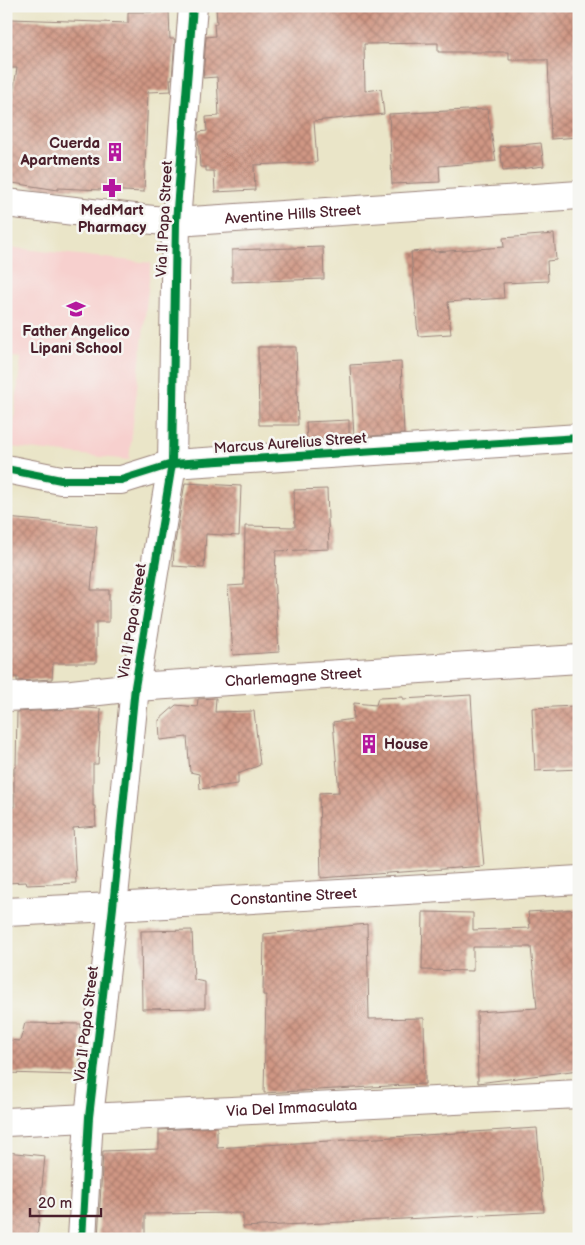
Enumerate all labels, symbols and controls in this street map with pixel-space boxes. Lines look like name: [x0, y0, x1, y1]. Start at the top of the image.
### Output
place label: Cuerda Apartments: [19, 134, 100, 170]
building icon: Cuerda Apartments: [104, 141, 126, 163]
street label: Via Il Papa Street: [152, 160, 177, 278]
pharmacy icon: MedMart Pharmacy: [101, 177, 123, 199]
place label: MedMart Pharmacy: [78, 201, 146, 237]
street label: Aventine Hills Street: [224, 201, 362, 229]
school or university icon: Father Angelico Lipani School: [65, 298, 87, 320]
place label: Father Angelico Lipani School: [22, 322, 130, 358]
street label: Marcus Aurelius Street: [213, 429, 368, 458]
street label: Via Il Papa Street: [114, 562, 151, 680]
street label: Charlemagne Street: [224, 664, 363, 691]
building icon: House: [358, 733, 380, 755]
place label: House: [384, 735, 428, 754]
street label: Constantine Street: [230, 884, 358, 910]
street label: Via Il Papa Street: [70, 965, 103, 1083]
street label: Via Del Immaculata: [226, 1096, 358, 1121]
scale bar: [30, 1185, 101, 1217]
text: 20 m: [38, 1194, 72, 1213]

